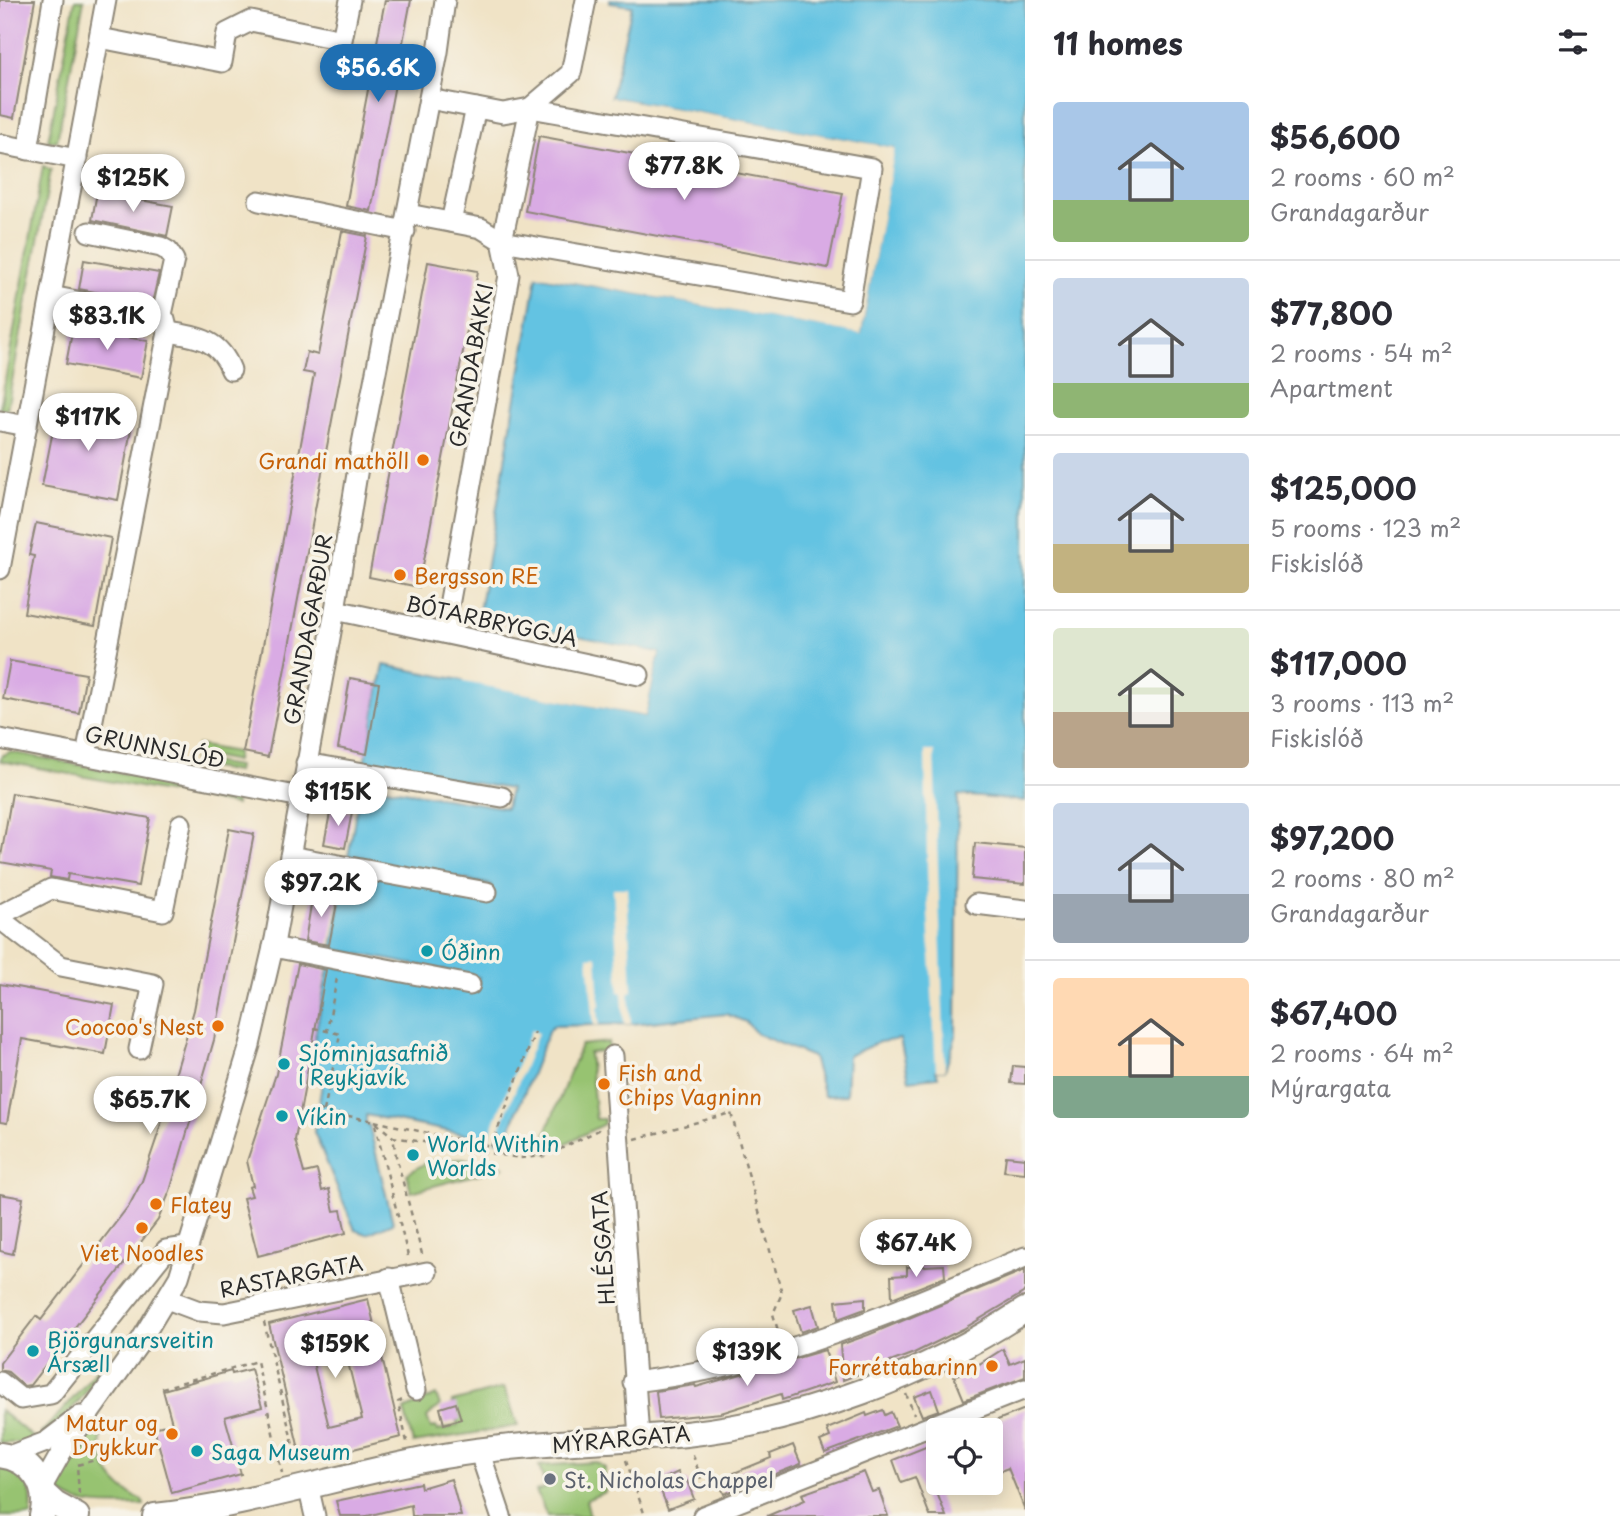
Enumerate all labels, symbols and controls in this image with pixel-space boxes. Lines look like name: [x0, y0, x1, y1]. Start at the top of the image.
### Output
text: 11 homes: [1053, 20, 1183, 65]
icon: filters: [1554, 23, 1592, 61]
pin: $56.6K: [321, 44, 435, 104]
text: $56.6K: [336, 49, 420, 84]
text: $56,600: [1270, 114, 1400, 159]
icon: home: [1109, 130, 1193, 214]
pin: $77.8K: [627, 142, 741, 202]
text: $77.8K: [645, 147, 723, 182]
pin: $125K: [84, 154, 182, 214]
text: $125K: [97, 159, 169, 194]
text: 2 rooms · 60 m²: [1270, 159, 1455, 194]
text: Grandagarður: [1270, 194, 1429, 229]
street label: GRANDABAKKI: [440, 280, 500, 450]
text: $77,800: [1270, 290, 1393, 335]
pin: $83.1K: [50, 292, 164, 352]
text: $83.1K: [69, 297, 145, 332]
icon: home: [1109, 306, 1193, 390]
text: 2 rooms · 54 m²: [1270, 335, 1453, 370]
text: Apartment: [1270, 370, 1393, 405]
pin: $117K: [39, 393, 137, 453]
text: $117K: [55, 398, 121, 433]
place label: Grandi mathöll: [258, 444, 409, 476]
marker: Grandi mathöll: [415, 452, 431, 468]
text: $125,000: [1270, 465, 1416, 510]
icon: home: [1109, 481, 1193, 565]
text: 5 rooms · 123 m²: [1270, 510, 1461, 545]
street label: GRANDAGARÐUR: [274, 531, 340, 727]
text: Fiskislóð: [1270, 545, 1364, 580]
place label: Bergsson RE: [414, 559, 539, 591]
marker: Bergsson RE: [392, 567, 408, 583]
street label: BÓTARBRYGGJA: [403, 586, 581, 654]
text: $117,000: [1270, 640, 1407, 685]
icon: home: [1109, 656, 1193, 740]
text: 3 rooms · 113 m²: [1270, 685, 1454, 720]
street label: GRUNNSLÓÐ: [82, 717, 228, 775]
text: Fiskislóð: [1270, 720, 1364, 755]
pin: $115K: [289, 768, 387, 828]
text: $115K: [304, 773, 372, 808]
text: $97,200: [1270, 815, 1394, 860]
icon: home: [1109, 831, 1193, 915]
pin: $97.2K: [264, 860, 378, 919]
text: 2 rooms · 80 m²: [1270, 860, 1455, 895]
text: $97.2K: [280, 864, 362, 899]
text: Grandagarður: [1270, 895, 1429, 930]
place label: Óðinn: [441, 935, 501, 967]
marker: Óðinn: [419, 943, 435, 959]
text: $67,400: [1270, 990, 1397, 1035]
icon: home: [1109, 1006, 1193, 1090]
place label: Coocoo's Nest: [65, 1010, 204, 1042]
marker: Coocoo's Nest: [210, 1018, 226, 1034]
text: 2 rooms · 64 m²: [1270, 1035, 1454, 1070]
place label: Sjóminjasafnið í Reykjavík: [298, 1036, 448, 1092]
marker: Sjóminjasafnið í Reykjavík: [276, 1056, 292, 1072]
place label: Fish and Chips Vagninn: [618, 1056, 762, 1112]
text: Mýrargata: [1270, 1070, 1391, 1105]
pin: $65.7K: [93, 1076, 207, 1136]
marker: Fish and Chips Vagninn: [596, 1076, 612, 1092]
text: $65.7K: [110, 1081, 190, 1116]
place label: Víkin: [296, 1100, 347, 1132]
marker: Víkin: [274, 1108, 290, 1124]
place label: World Within Worlds: [427, 1127, 559, 1183]
marker: World Within Worlds: [405, 1147, 421, 1163]
place label: Flatey: [170, 1188, 232, 1220]
street label: HLÉSGATA: [582, 1190, 622, 1306]
marker: Flatey: [148, 1196, 164, 1212]
marker: Viet Noodles: [134, 1220, 150, 1236]
pin: $67.4K: [859, 1220, 973, 1279]
text: $67.4K: [876, 1224, 956, 1259]
place label: Viet Noodles: [80, 1236, 204, 1268]
street label: RASTARGATA: [217, 1245, 365, 1305]
pin: $159K: [286, 1320, 384, 1380]
place label: Björgunarsveitin Ársæll: [47, 1323, 214, 1379]
text: $159K: [300, 1325, 370, 1360]
pin: $139K: [698, 1328, 796, 1388]
text: $139K: [712, 1333, 782, 1368]
marker: Björgunarsveitin Ársæll: [25, 1343, 41, 1359]
place label: Forréttabarinn: [828, 1350, 978, 1382]
marker: Forréttabarinn: [984, 1358, 1000, 1374]
place label: Matur og Drykkur: [65, 1406, 158, 1462]
street label: MÝRARGATA: [551, 1416, 692, 1460]
map controls: [926, 1418, 1003, 1495]
button: locate: [926, 1418, 1003, 1495]
marker: Matur og Drykkur: [164, 1426, 180, 1442]
place label: Saga Museum: [211, 1435, 351, 1467]
marker: Saga Museum: [189, 1443, 205, 1459]
place label: St. Nicholas Chappel: [564, 1463, 774, 1495]
marker: St. Nicholas Chappel: [542, 1471, 558, 1487]

